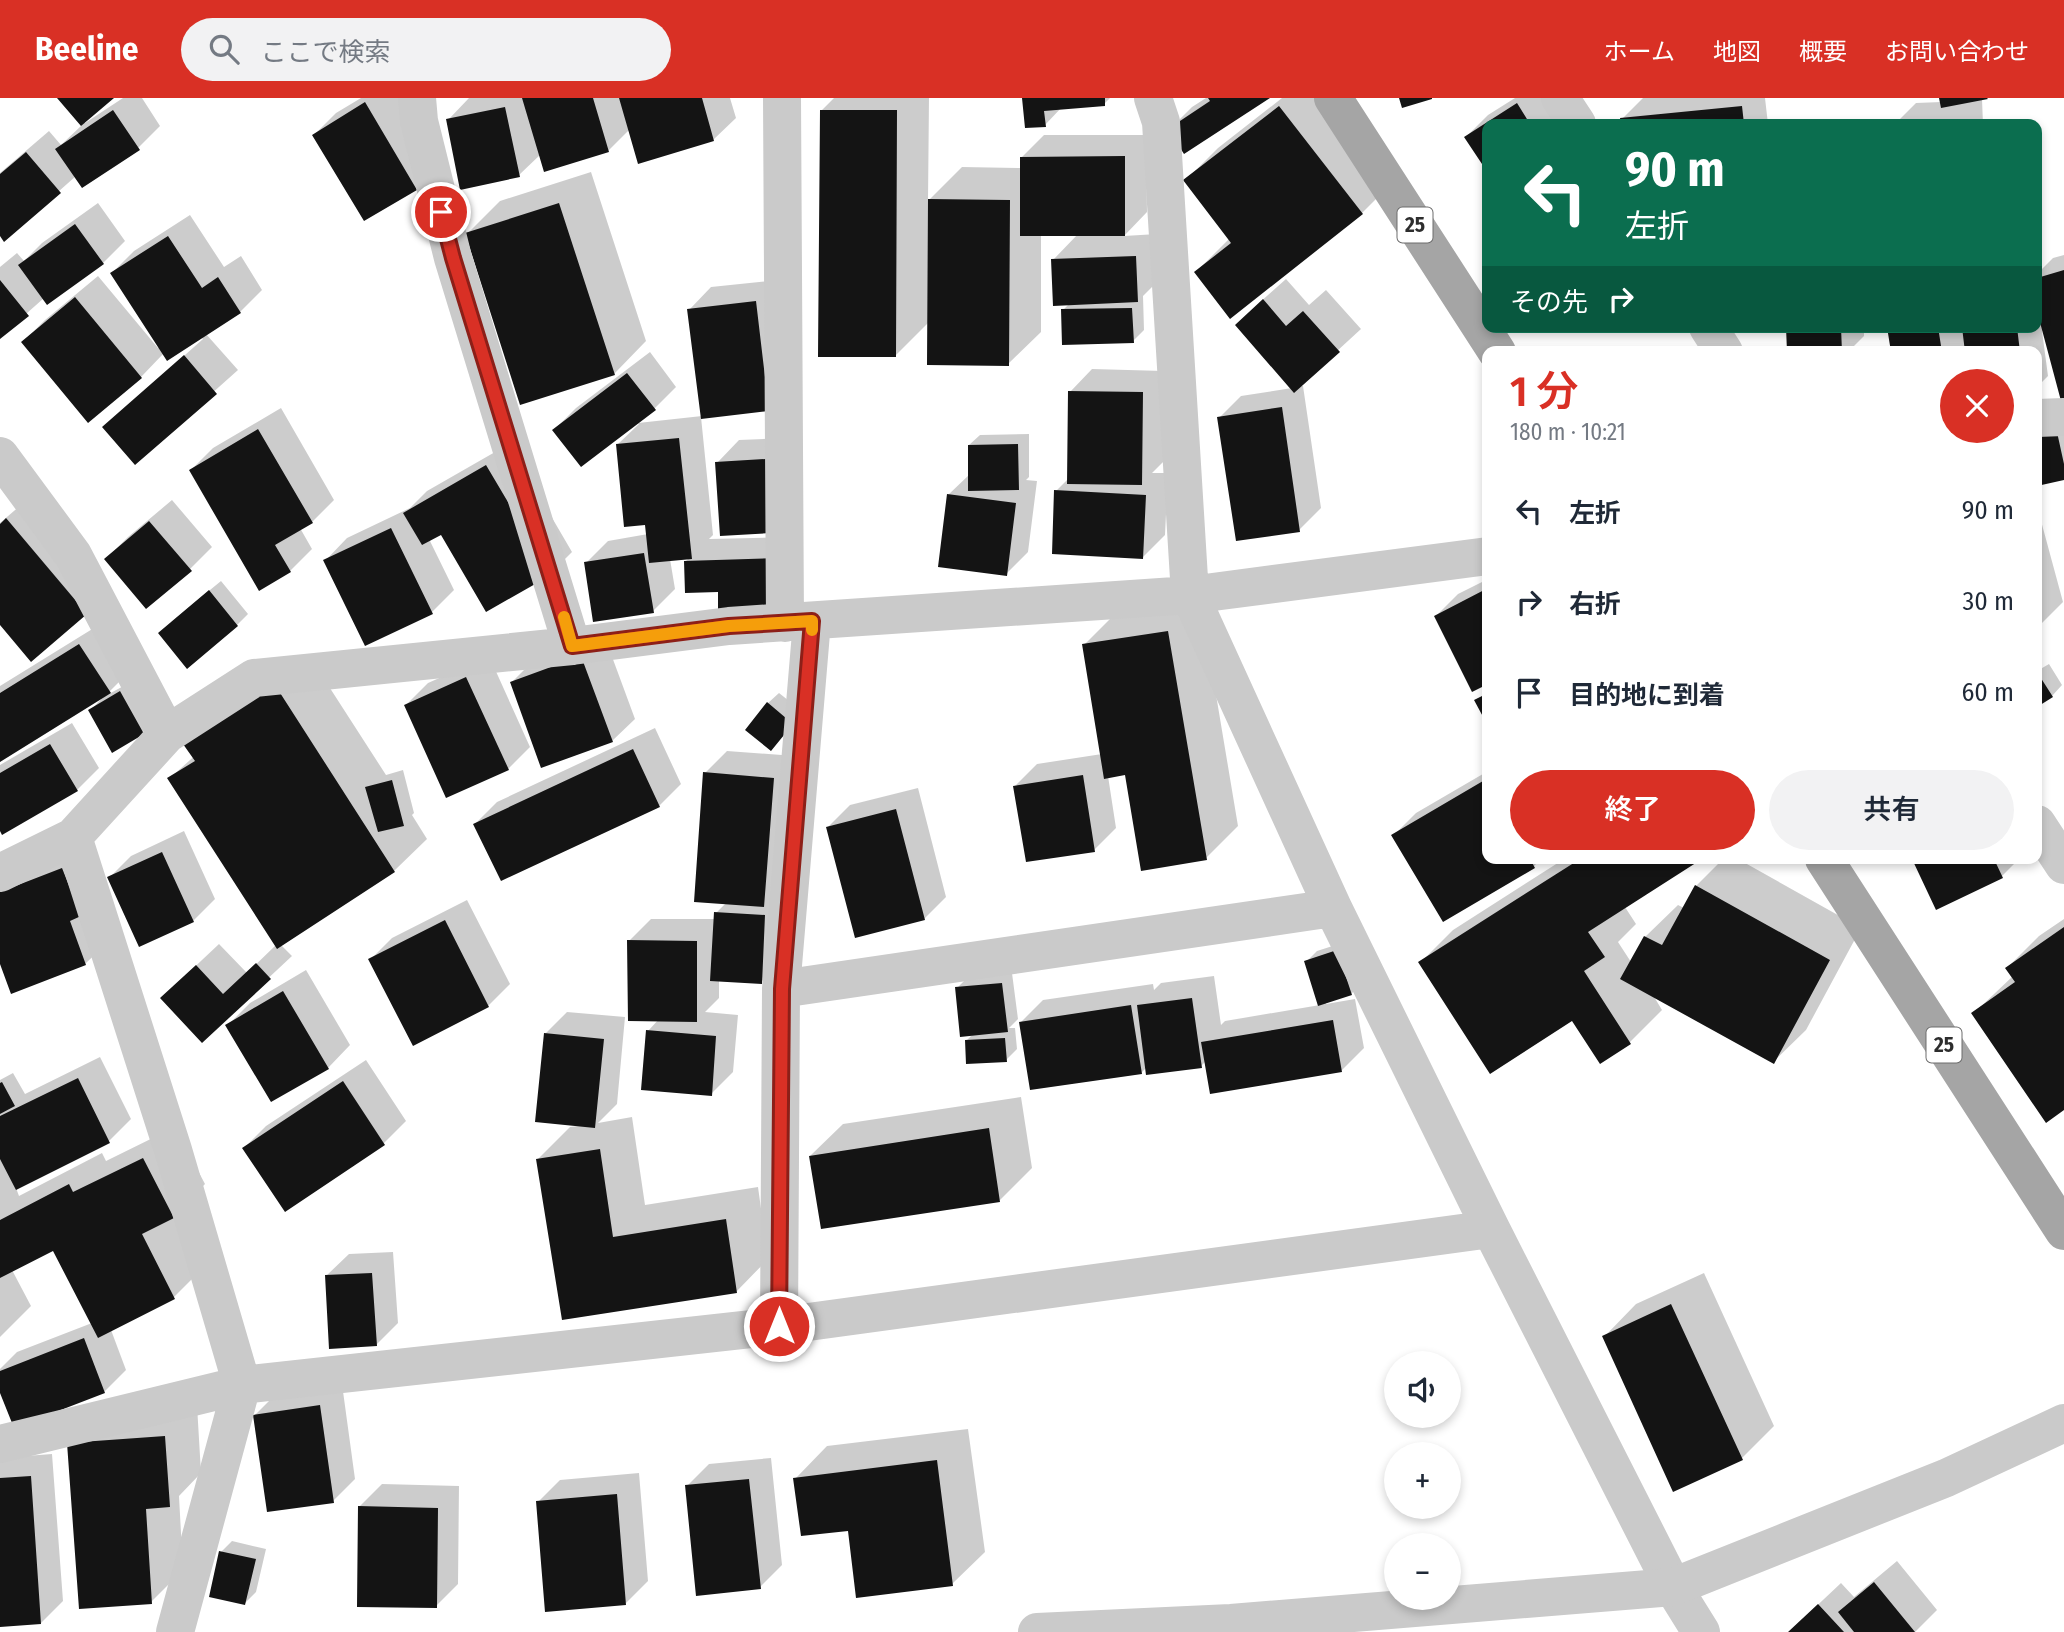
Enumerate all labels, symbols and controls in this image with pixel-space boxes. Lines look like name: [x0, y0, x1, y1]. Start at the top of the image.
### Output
search box: [181, 18, 671, 81]
text: Beeline: [35, 29, 139, 69]
icon: search: [205, 30, 243, 68]
text: ここで検索: [261, 37, 391, 68]
text: ホーム: [1604, 38, 1675, 66]
text: 地図: [1713, 38, 1761, 66]
text: 概要: [1799, 38, 1847, 66]
text: お問い合わせ: [1885, 38, 2029, 66]
text: 90 m: [1625, 140, 1725, 199]
icon: left: [1510, 147, 1601, 238]
pin: [411, 182, 471, 242]
icon: arrive: [422, 193, 460, 231]
text: 左折: [1625, 207, 1689, 245]
road number: 25: [1398, 208, 1432, 242]
icon: right: [1602, 280, 1640, 318]
text: その先: [1510, 287, 1588, 318]
text: 1 分: [1510, 367, 1579, 417]
button: close: [1940, 369, 2014, 443]
text: 180 m · 10:21: [1510, 418, 1626, 446]
icon: left: [1510, 492, 1548, 530]
text: 90 m: [1962, 495, 2014, 526]
text: 左折: [1569, 498, 1621, 529]
icon: right: [1510, 583, 1548, 621]
text: 30 m: [1963, 586, 2014, 617]
text: 右折: [1569, 589, 1621, 620]
icon: arrive: [1510, 674, 1548, 712]
text: 60 m: [1961, 677, 2014, 708]
text: 目的地に到着: [1569, 680, 1725, 711]
button: 終了: [1510, 770, 1755, 850]
button: 共有: [1769, 770, 2014, 850]
road number: 25: [1926, 1028, 1962, 1062]
position arrow: [742, 1289, 816, 1363]
map controls: [1384, 1351, 1461, 1610]
button: sound: [1384, 1351, 1461, 1428]
button: +: [1384, 1442, 1461, 1519]
button: −: [1384, 1533, 1461, 1610]

